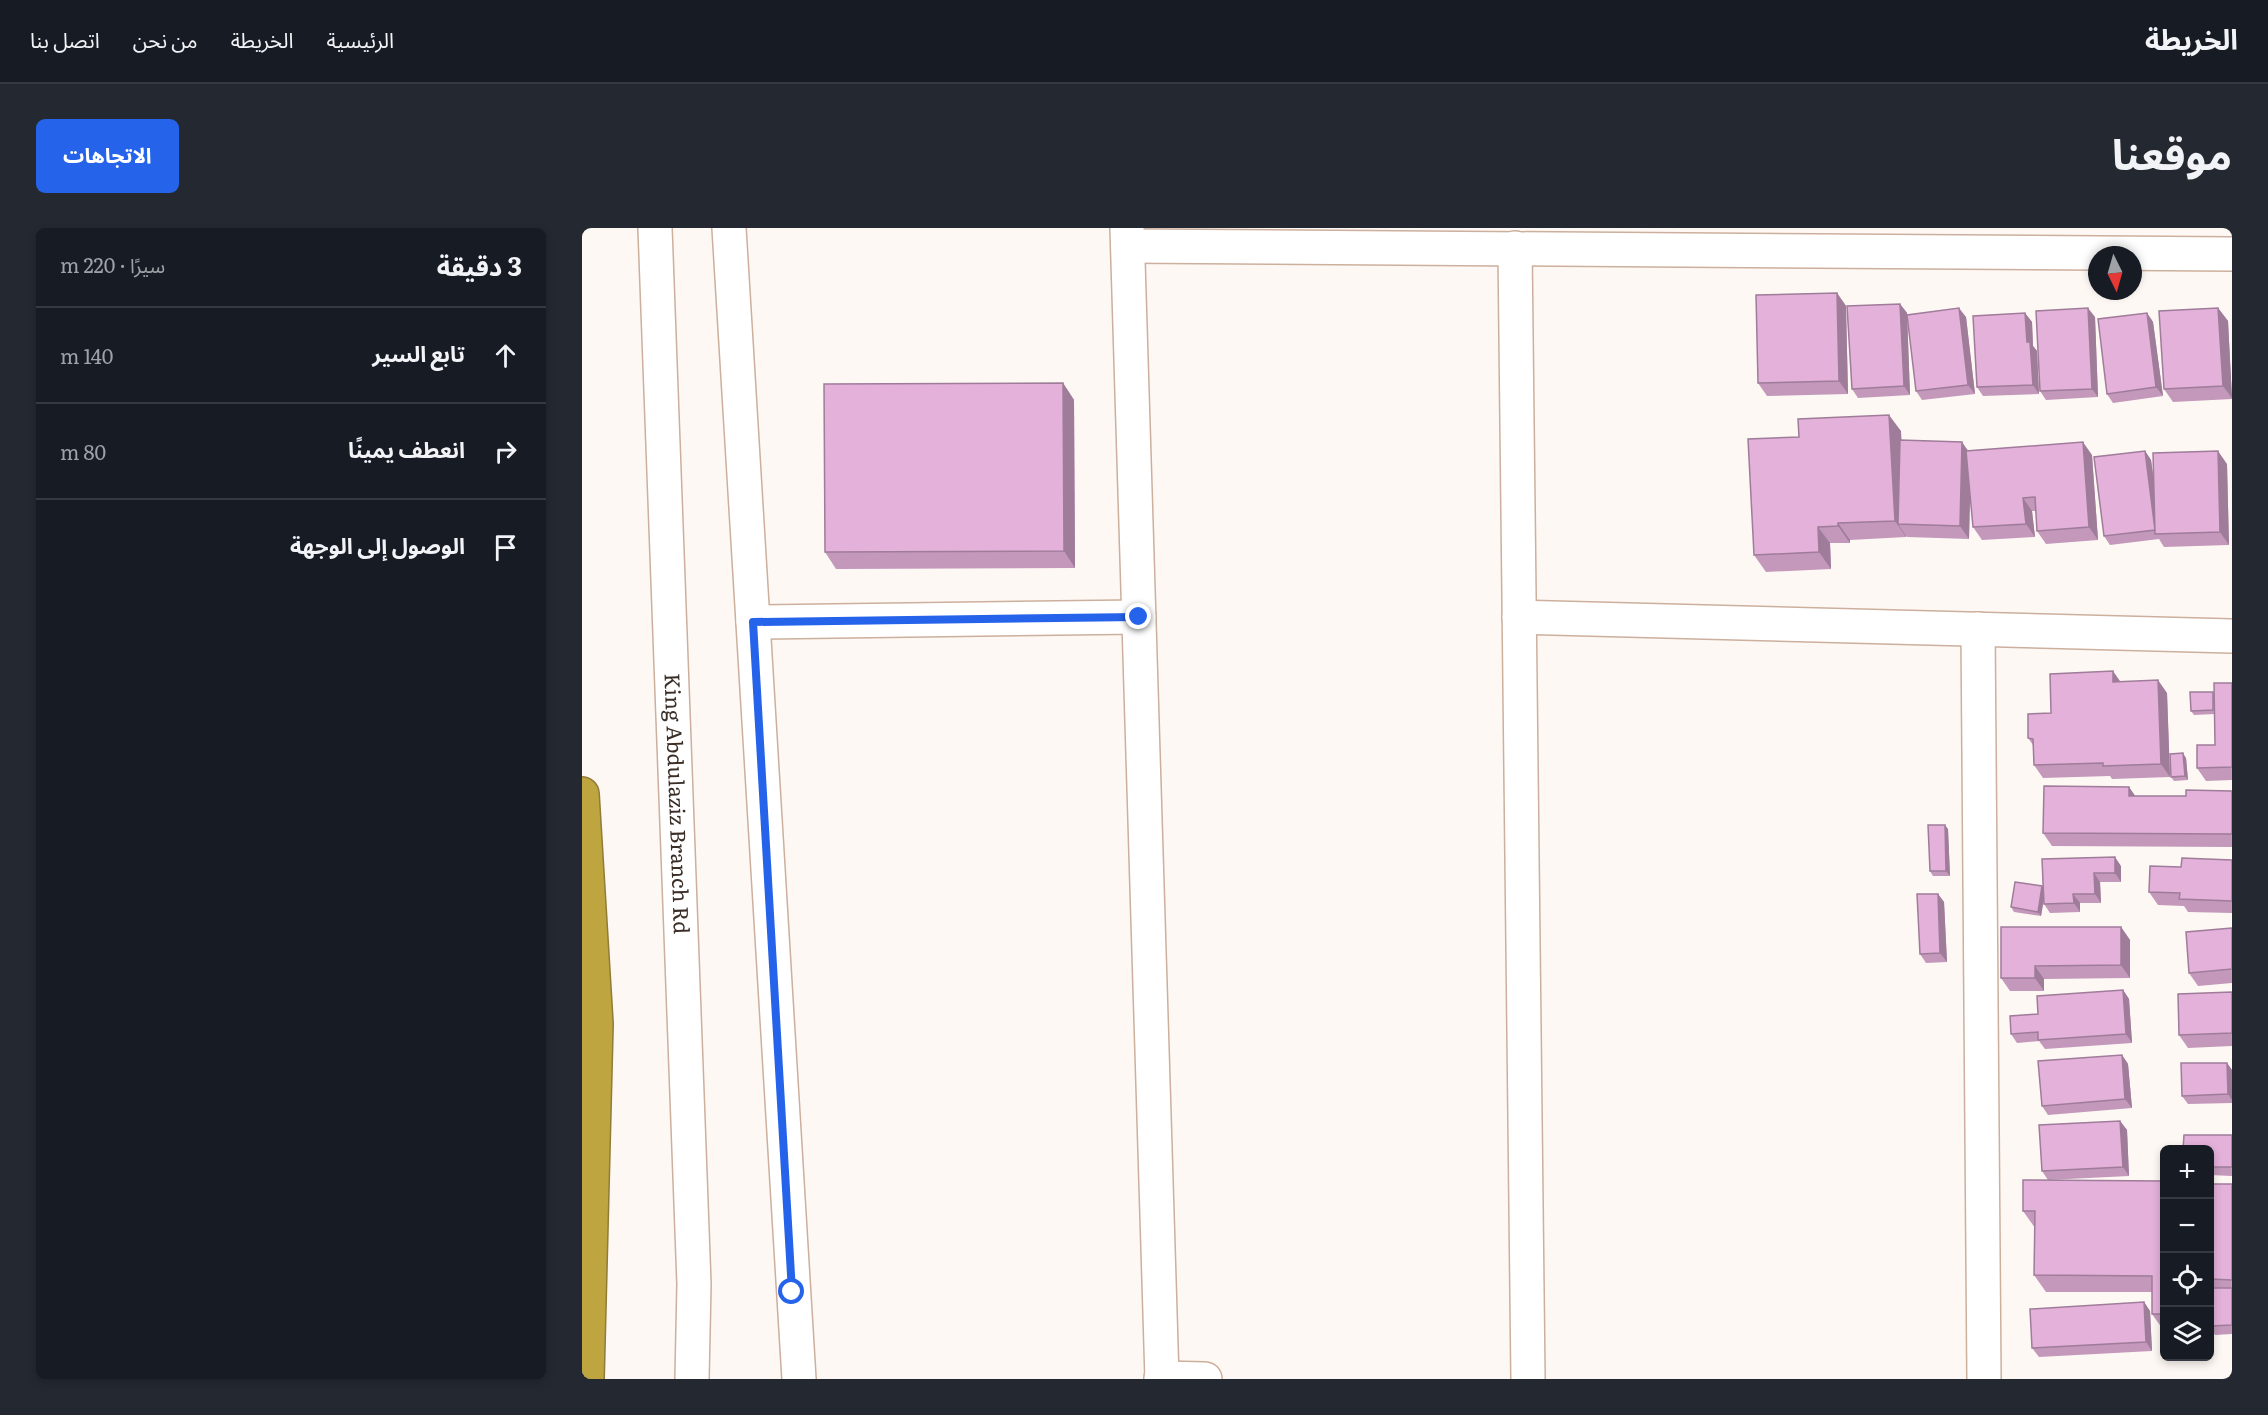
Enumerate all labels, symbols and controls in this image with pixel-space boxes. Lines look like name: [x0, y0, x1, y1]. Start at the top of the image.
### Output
text: الخريطة: [2145, 17, 2238, 59]
text: اتصل بنا: [30, 23, 100, 54]
text: من نحن: [133, 23, 198, 54]
text: الخريطة: [231, 23, 294, 54]
text: الرئيسية: [327, 23, 394, 54]
button: الاتجاهات: [36, 119, 179, 193]
text: موقعنا: [2112, 121, 2232, 183]
text: 3 دقيقة: [437, 245, 522, 284]
north arrow: [2088, 246, 2142, 300]
text: سيرًا · 220 m: [60, 249, 165, 279]
text: تابع السير: [372, 336, 465, 369]
icon: ahead: [489, 339, 522, 372]
text: 140 m: [60, 340, 113, 370]
text: انعطف يمينًا: [348, 432, 465, 465]
icon: right: [489, 435, 522, 468]
text: 80 m: [60, 436, 106, 466]
text: الوصول إلى الوجهة: [290, 528, 465, 561]
icon: arrive: [489, 531, 522, 564]
route end: [1125, 603, 1151, 629]
street label: King Abdulaziz Branch Rd: [658, 673, 699, 935]
map controls: [2160, 1145, 2214, 1361]
button: +: [2160, 1145, 2214, 1199]
button: −: [2160, 1199, 2214, 1253]
button: locate: [2160, 1253, 2214, 1307]
route start: [778, 1278, 804, 1304]
button: layers: [2160, 1307, 2214, 1361]

